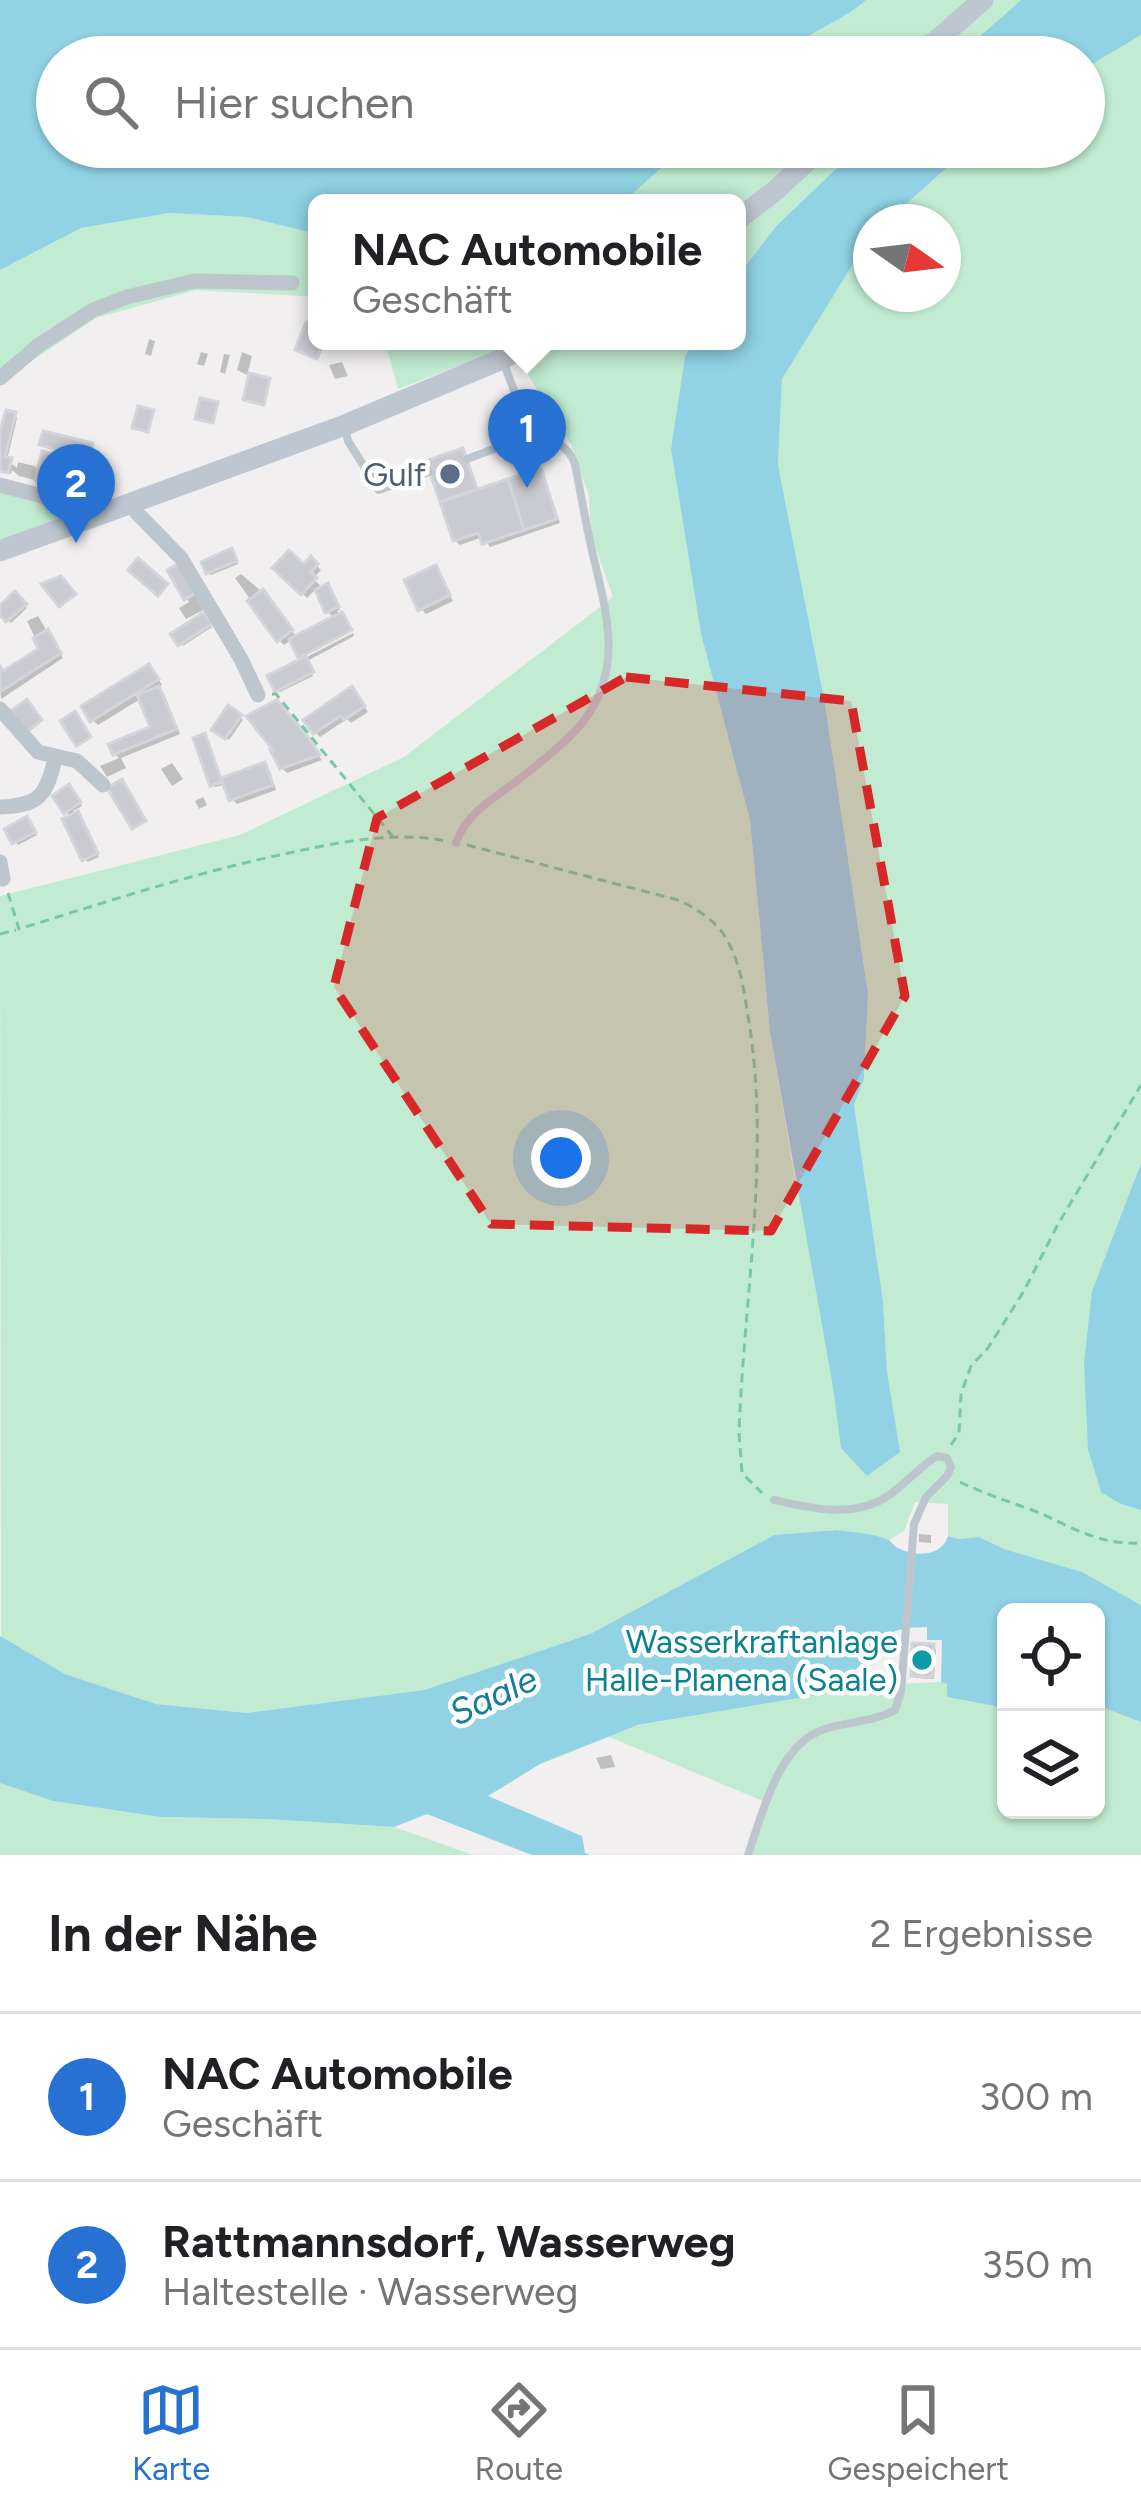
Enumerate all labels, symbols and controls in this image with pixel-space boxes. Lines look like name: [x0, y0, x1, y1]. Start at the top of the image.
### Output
search box: [36, 36, 1105, 168]
icon: search: [78, 69, 144, 135]
text: Hier suchen: [174, 75, 414, 129]
popup: [308, 194, 746, 350]
north arrow: [853, 204, 961, 312]
text: NAC Automobile: [352, 222, 702, 276]
text: Geschäft: [352, 276, 513, 323]
pin: 1: [488, 389, 566, 488]
pin: 2: [37, 444, 115, 543]
place label: Gulf: [363, 455, 427, 494]
marker: Gulf: [437, 461, 463, 487]
your location: [531, 1128, 591, 1188]
map controls: [997, 1603, 1105, 1819]
button: locate: [997, 1603, 1105, 1711]
place label: Wasserkraftanlage Halle-Planena (Saale): [585, 1622, 898, 1699]
marker: Wasserkraftanlage Halle-Planena (Saale): [909, 1647, 935, 1673]
water label: Saale: [442, 1656, 544, 1734]
button: layers: [997, 1711, 1105, 1819]
text: In der Nähe: [48, 1903, 318, 1964]
text: 2 Ergebnisse: [870, 1910, 1093, 1957]
text: NAC Automobile: [162, 2046, 513, 2100]
text: 1: [79, 2073, 95, 2120]
text: 300 m: [979, 2073, 1093, 2120]
text: Geschäft: [162, 2100, 323, 2147]
text: Rattmannsdorf, Wasserweg: [162, 2214, 736, 2268]
text: 2: [76, 2241, 98, 2288]
text: 350 m: [982, 2241, 1093, 2288]
text: Haltestelle · Wasserweg: [162, 2268, 578, 2315]
tab: Karte: [132, 2377, 210, 2488]
tab: Route: [475, 2377, 563, 2488]
tab: Gespeichert: [827, 2377, 1009, 2488]

